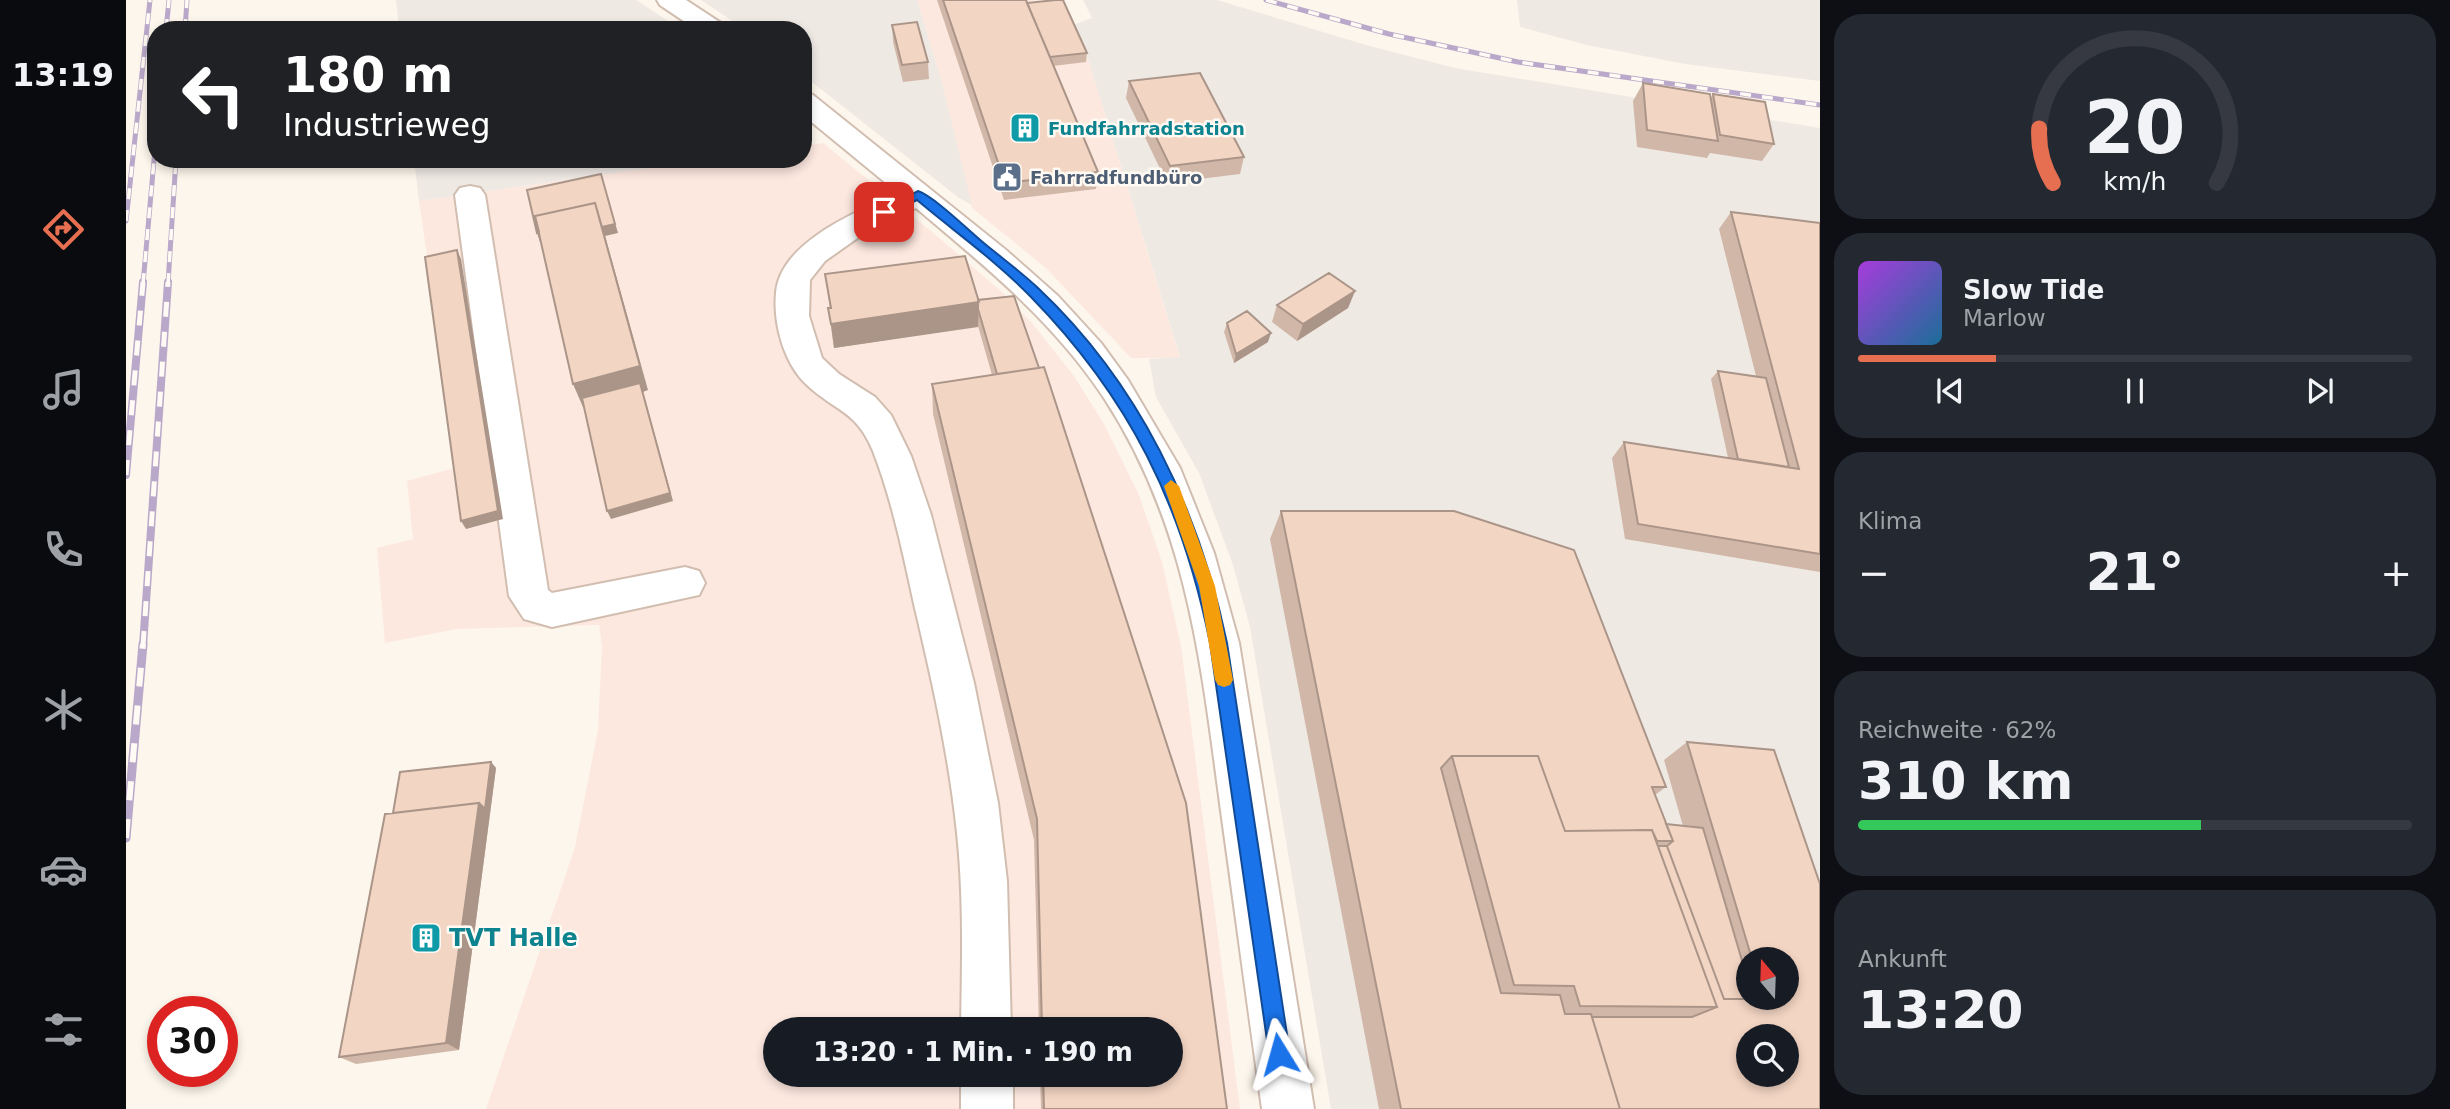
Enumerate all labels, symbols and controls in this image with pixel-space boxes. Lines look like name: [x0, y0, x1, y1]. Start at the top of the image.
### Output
text: 180 m: [283, 47, 453, 104]
icon: left: [168, 49, 259, 140]
text: 13:19: [12, 56, 114, 94]
text: 20: [2084, 85, 2186, 170]
text: Industrieweg: [283, 106, 490, 144]
building icon: Fundfahrradstation: [1008, 111, 1042, 145]
place label: Fundfahrradstation: [1048, 118, 1245, 139]
public building icon: Fahrradfundbüro: [990, 160, 1024, 194]
text: km/h: [2103, 166, 2167, 195]
place label: Fahrradfundbüro: [1030, 167, 1202, 188]
pin: [854, 182, 914, 242]
icon: arrive: [865, 193, 903, 231]
icon: directions: [39, 205, 88, 254]
text: Slow Tide: [1963, 275, 2104, 305]
text: Marlow: [1963, 305, 2046, 331]
icon: music: [39, 365, 88, 414]
icon: previous: [1931, 372, 1969, 410]
icon: pause: [2116, 372, 2154, 410]
icon: next: [2301, 372, 2339, 410]
text: Klima: [1858, 508, 1922, 534]
icon: phone: [39, 525, 88, 574]
text: 21°: [2086, 542, 2184, 602]
text: −: [1858, 551, 1890, 595]
text: +: [2380, 551, 2412, 595]
icon: climate: [39, 685, 88, 734]
text: Reichweite · 62%: [1858, 717, 2056, 743]
text: 310 km: [1858, 751, 2073, 811]
icon: car: [39, 845, 88, 894]
building icon: TVT Halle: [409, 921, 443, 955]
place label: TVT Halle: [449, 924, 578, 952]
text: Ankunft: [1858, 946, 1947, 972]
north arrow: [1736, 947, 1799, 1010]
map controls: [1736, 947, 1799, 1087]
text: 13:20: [1858, 980, 2024, 1040]
speed limit sign: 30: [147, 996, 238, 1087]
icon: filters: [39, 1005, 88, 1054]
position arrow: [1242, 1017, 1316, 1091]
button: search: [1736, 1024, 1799, 1087]
text: 13:20 · 1 Min. · 190 m: [813, 1037, 1133, 1067]

